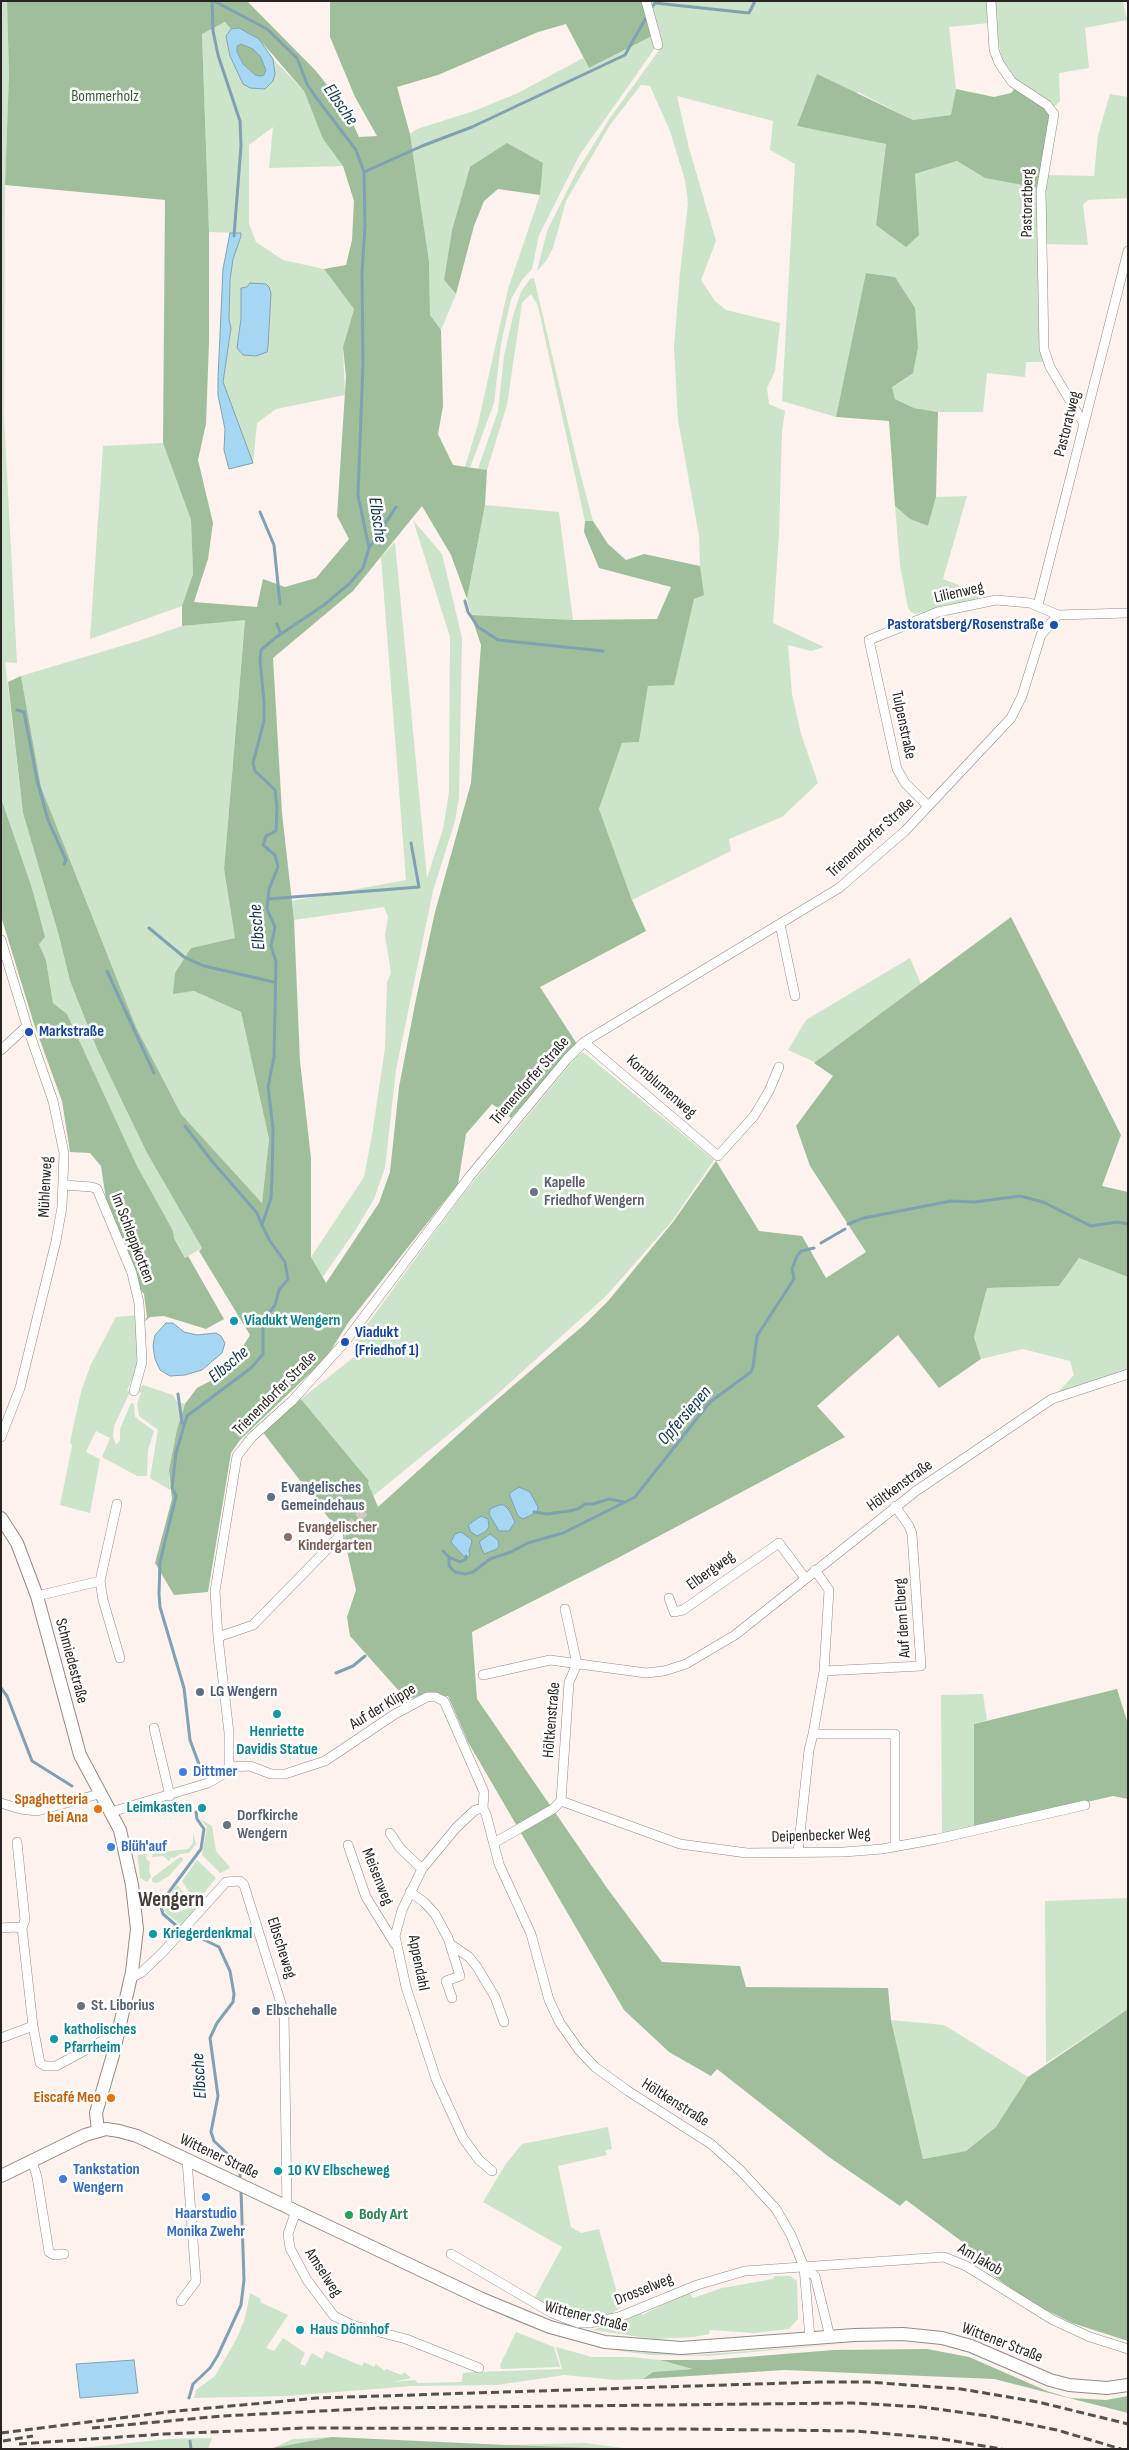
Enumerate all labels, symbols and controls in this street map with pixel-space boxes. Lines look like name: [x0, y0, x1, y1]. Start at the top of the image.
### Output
water label: Elbsche: [318, 80, 362, 130]
park label: Bommerholz: [71, 87, 139, 107]
street label: Pastoratberg: [1018, 168, 1038, 238]
street label: Pastoratweg: [1051, 389, 1085, 459]
water label: Elbsche: [363, 496, 391, 544]
street label: Lilienweg: [932, 578, 986, 608]
place label: Pastoratsberg/Rosenstraße: [887, 615, 1044, 635]
marker: Pastoratsberg/Rosenstraße: [1048, 619, 1060, 631]
street label: Tulpenstraße: [886, 689, 920, 761]
street label: Trienendorfer Straße: [823, 794, 919, 882]
water label: Elbsche: [245, 903, 271, 951]
place label: Markstraße: [39, 1022, 104, 1042]
marker: Markstraße: [23, 1026, 35, 1038]
street label: Trienendorfer Straße: [486, 1033, 574, 1129]
street label: Kornblumenweg: [622, 1051, 700, 1123]
street label: Mühlenweg: [35, 1156, 57, 1218]
place label: Kapelle Friedhof Wengern: [544, 1173, 644, 1211]
marker: Kapelle Friedhof Wengern: [528, 1186, 540, 1198]
street label: Im Schleppkotten: [106, 1191, 158, 1285]
place label: Viadukt Wengern: [244, 1311, 340, 1331]
marker: Viadukt Wengern: [228, 1315, 240, 1327]
place label: Viadukt (Friedhof 1): [355, 1323, 419, 1361]
marker: Viadukt (Friedhof 1): [339, 1336, 351, 1348]
water label: Elbsche: [205, 1342, 253, 1388]
street label: Trienendorfer Straße: [229, 1348, 321, 1440]
water label: Opfersiepen: [654, 1382, 716, 1450]
street label: Höltkenstraße: [864, 1456, 936, 1516]
place label: Evangelisches Gemeindehaus: [281, 1478, 365, 1516]
marker: Evangelisches Gemeindehaus: [265, 1491, 277, 1503]
place label: Evangelischer Kindergarten: [298, 1518, 377, 1556]
marker: Evangelischer Kindergarten: [282, 1531, 294, 1543]
street label: Elbergweg: [683, 1547, 739, 1595]
street label: Auf dem Elberg: [891, 1578, 915, 1658]
street label: Schmiedestraße: [50, 1616, 92, 1706]
street label: Auf der Klippe: [346, 1680, 420, 1734]
street label: Höltkenstraße: [539, 1681, 565, 1759]
place label: LG Wengern: [210, 1682, 277, 1702]
marker: LG Wengern: [194, 1686, 206, 1698]
marker: Henriette Davidis Statue: [271, 1708, 283, 1720]
place label: Henriette Davidis Statue: [236, 1722, 318, 1760]
place label: Dittmer: [193, 1762, 237, 1782]
marker: Dittmer: [177, 1766, 189, 1778]
place label: Spaghetteria bei Ana: [15, 1790, 88, 1828]
place label: Leimkasten: [127, 1798, 192, 1818]
marker: Leimkasten: [196, 1802, 208, 1814]
marker: Spaghetteria bei Ana: [92, 1803, 104, 1815]
place label: Dorfkirche Wengern: [237, 1806, 298, 1844]
marker: Dorfkirche Wengern: [221, 1819, 233, 1831]
street label: Deipenbecker Weg: [771, 1825, 871, 1847]
place label: Blüh'auf: [121, 1837, 167, 1857]
marker: Blüh'auf: [105, 1841, 117, 1853]
street label: Meisenweg: [357, 1846, 397, 1908]
district label: Wengern: [138, 1888, 204, 1914]
street label: Elbscheweg: [262, 1915, 300, 1981]
place label: Kriegerdenkmal: [163, 1924, 252, 1944]
marker: Kriegerdenkmal: [147, 1928, 159, 1940]
street label: Appendahl: [403, 1934, 433, 1992]
place label: St. Liborius: [91, 1996, 155, 2016]
marker: St. Liborius: [75, 2000, 87, 2012]
place label: Elbschehalle: [266, 2001, 337, 2021]
marker: Elbschehalle: [250, 2005, 262, 2017]
place label: katholisches Pfarrheim: [64, 2020, 136, 2058]
marker: katholisches Pfarrheim: [48, 2033, 60, 2045]
water label: Elbsche: [188, 2052, 212, 2100]
street label: Höltkenstraße: [638, 2075, 712, 2131]
place label: Eiscafé Meo: [34, 2088, 101, 2108]
marker: Eiscafé Meo: [105, 2092, 117, 2104]
street label: Wittener Straße: [176, 2130, 262, 2184]
place label: Tankstation Wengern: [73, 2160, 140, 2198]
place label: 10 KV Elbscheweg: [288, 2161, 390, 2181]
marker: 10 KV Elbscheweg: [272, 2165, 284, 2177]
marker: Tankstation Wengern: [57, 2173, 69, 2185]
marker: Haarstudio Monika Zwehr: [200, 2191, 212, 2203]
place label: Haarstudio Monika Zwehr: [167, 2204, 245, 2242]
place label: Body Art: [359, 2205, 408, 2225]
marker: Body Art: [343, 2209, 355, 2221]
street label: Am Jakob: [954, 2240, 1006, 2280]
street label: Amselweg: [300, 2245, 346, 2301]
street label: Drosselweg: [612, 2270, 676, 2310]
street label: Wittener Straße: [542, 2297, 630, 2337]
street label: Wittener Straße: [959, 2319, 1045, 2367]
place label: Haus Dönnhof: [310, 2320, 389, 2340]
marker: Haus Dönnhof: [294, 2324, 306, 2336]

